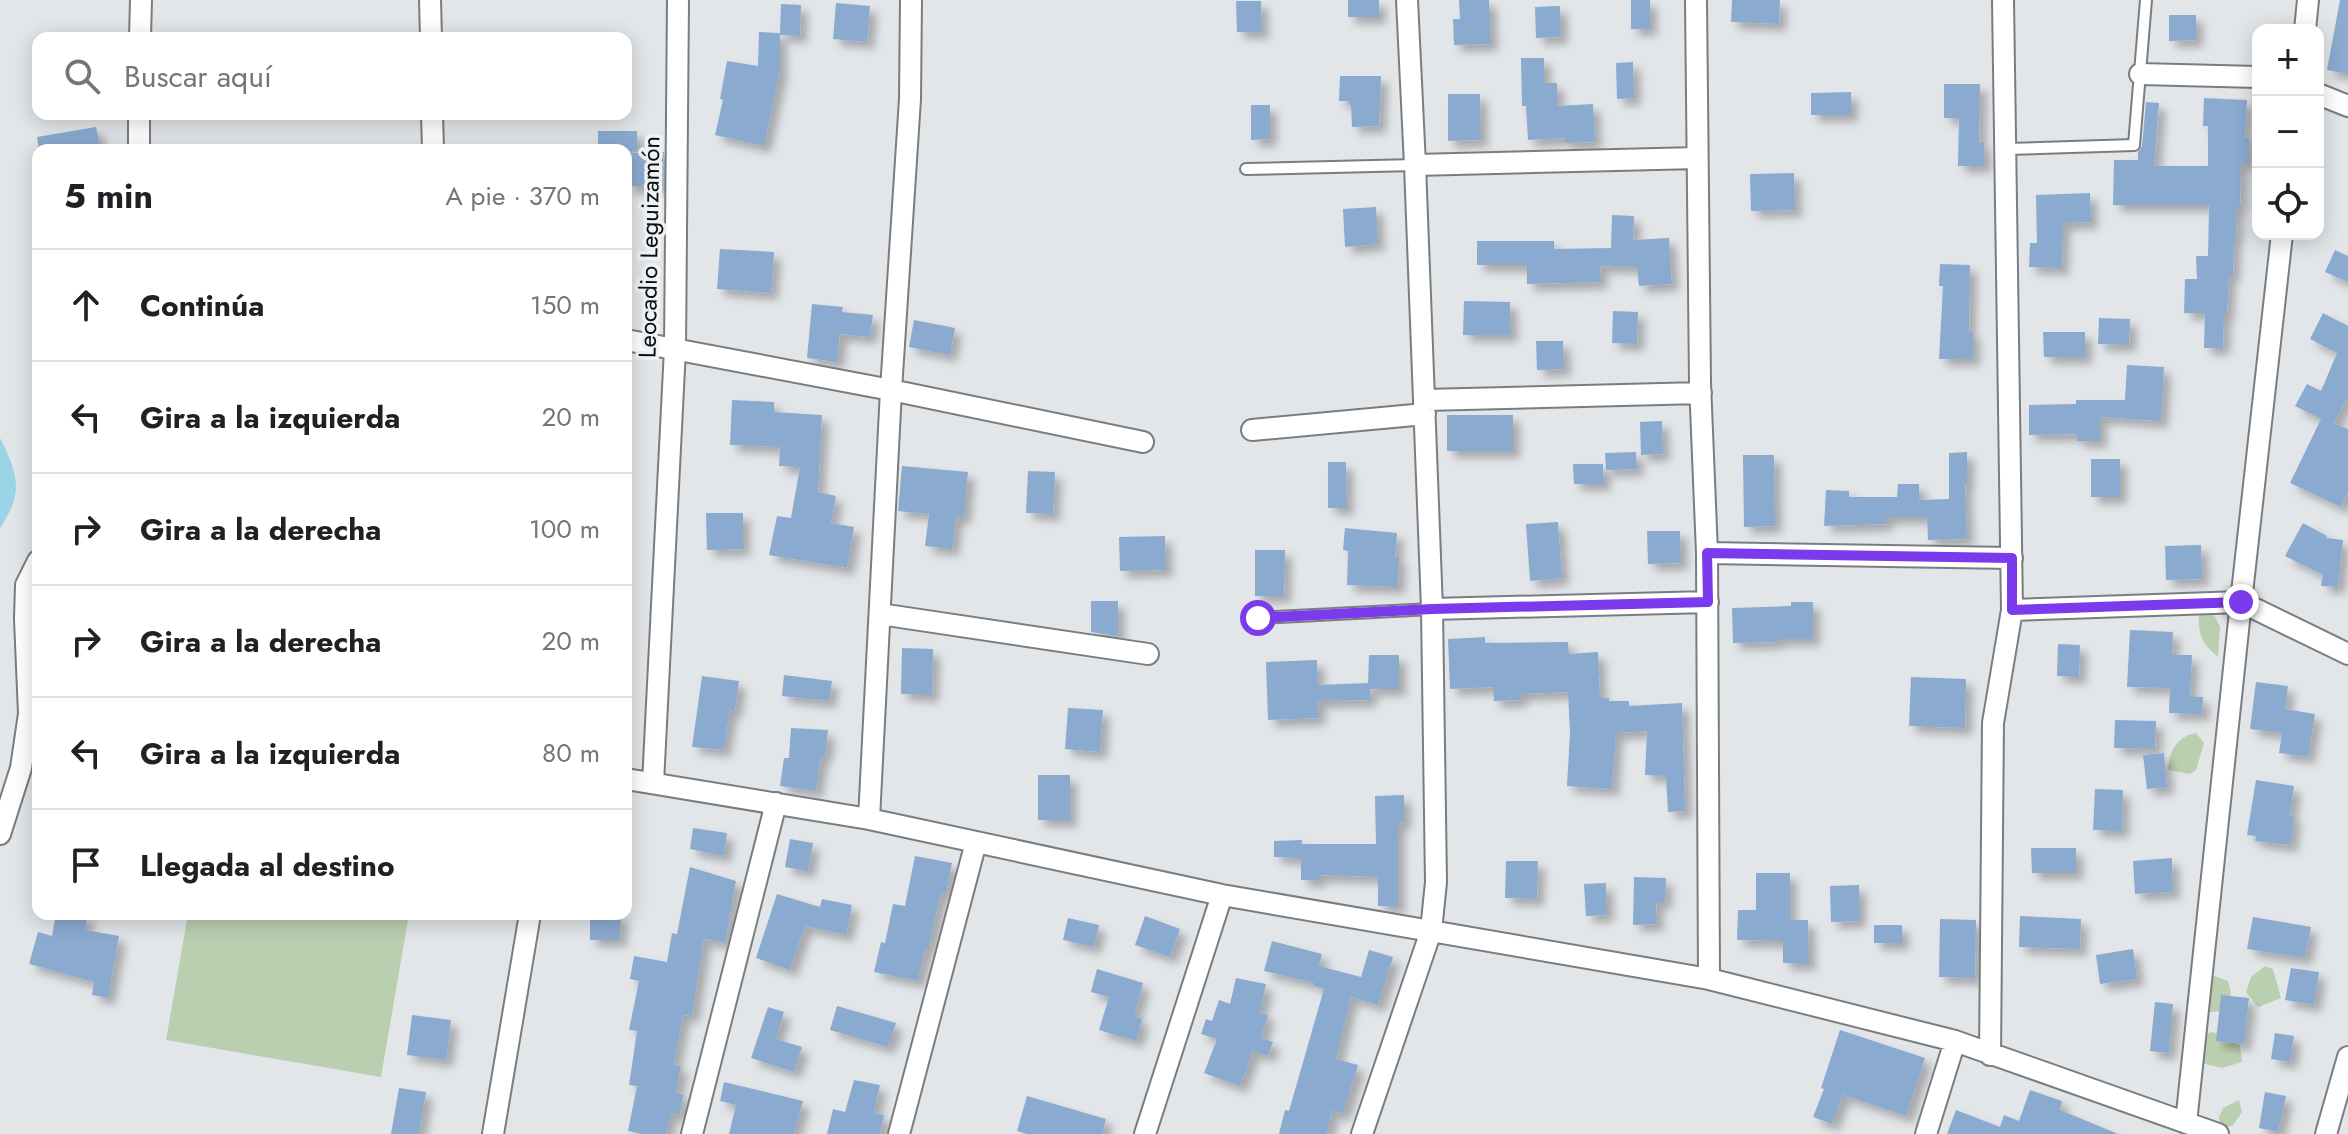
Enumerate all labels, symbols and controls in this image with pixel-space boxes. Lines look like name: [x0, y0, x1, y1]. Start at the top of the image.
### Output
map controls: [2252, 24, 2324, 240]
button: +: [2252, 24, 2324, 96]
search box: [32, 32, 632, 120]
icon: search: [60, 54, 104, 98]
text: Buscar aquí: [124, 55, 272, 98]
button: −: [2252, 96, 2324, 168]
street label: Leocadio Leguizamón: [630, 136, 668, 358]
button: locate: [2252, 168, 2324, 240]
text: 5 min: [64, 172, 153, 221]
text: A pie · 370 m: [446, 177, 600, 215]
icon: ahead: [64, 283, 108, 327]
text: Continúa: [140, 284, 264, 327]
text: 150 m: [530, 286, 600, 324]
icon: left: [64, 395, 108, 439]
text: Gira a la izquierda: [140, 396, 400, 439]
text: 20 m: [542, 398, 600, 436]
icon: right: [64, 507, 108, 551]
text: Gira a la derecha: [140, 508, 381, 551]
text: 100 m: [529, 510, 600, 548]
route end: [2223, 584, 2259, 620]
route start: [1240, 600, 1276, 636]
icon: right: [64, 619, 108, 663]
text: Gira a la derecha: [140, 620, 381, 663]
text: 20 m: [542, 622, 600, 660]
icon: left: [64, 731, 108, 775]
text: Gira a la izquierda: [140, 732, 400, 775]
text: 80 m: [542, 734, 600, 772]
icon: arrive: [64, 843, 108, 887]
text: Llegada al destino: [140, 844, 395, 887]

